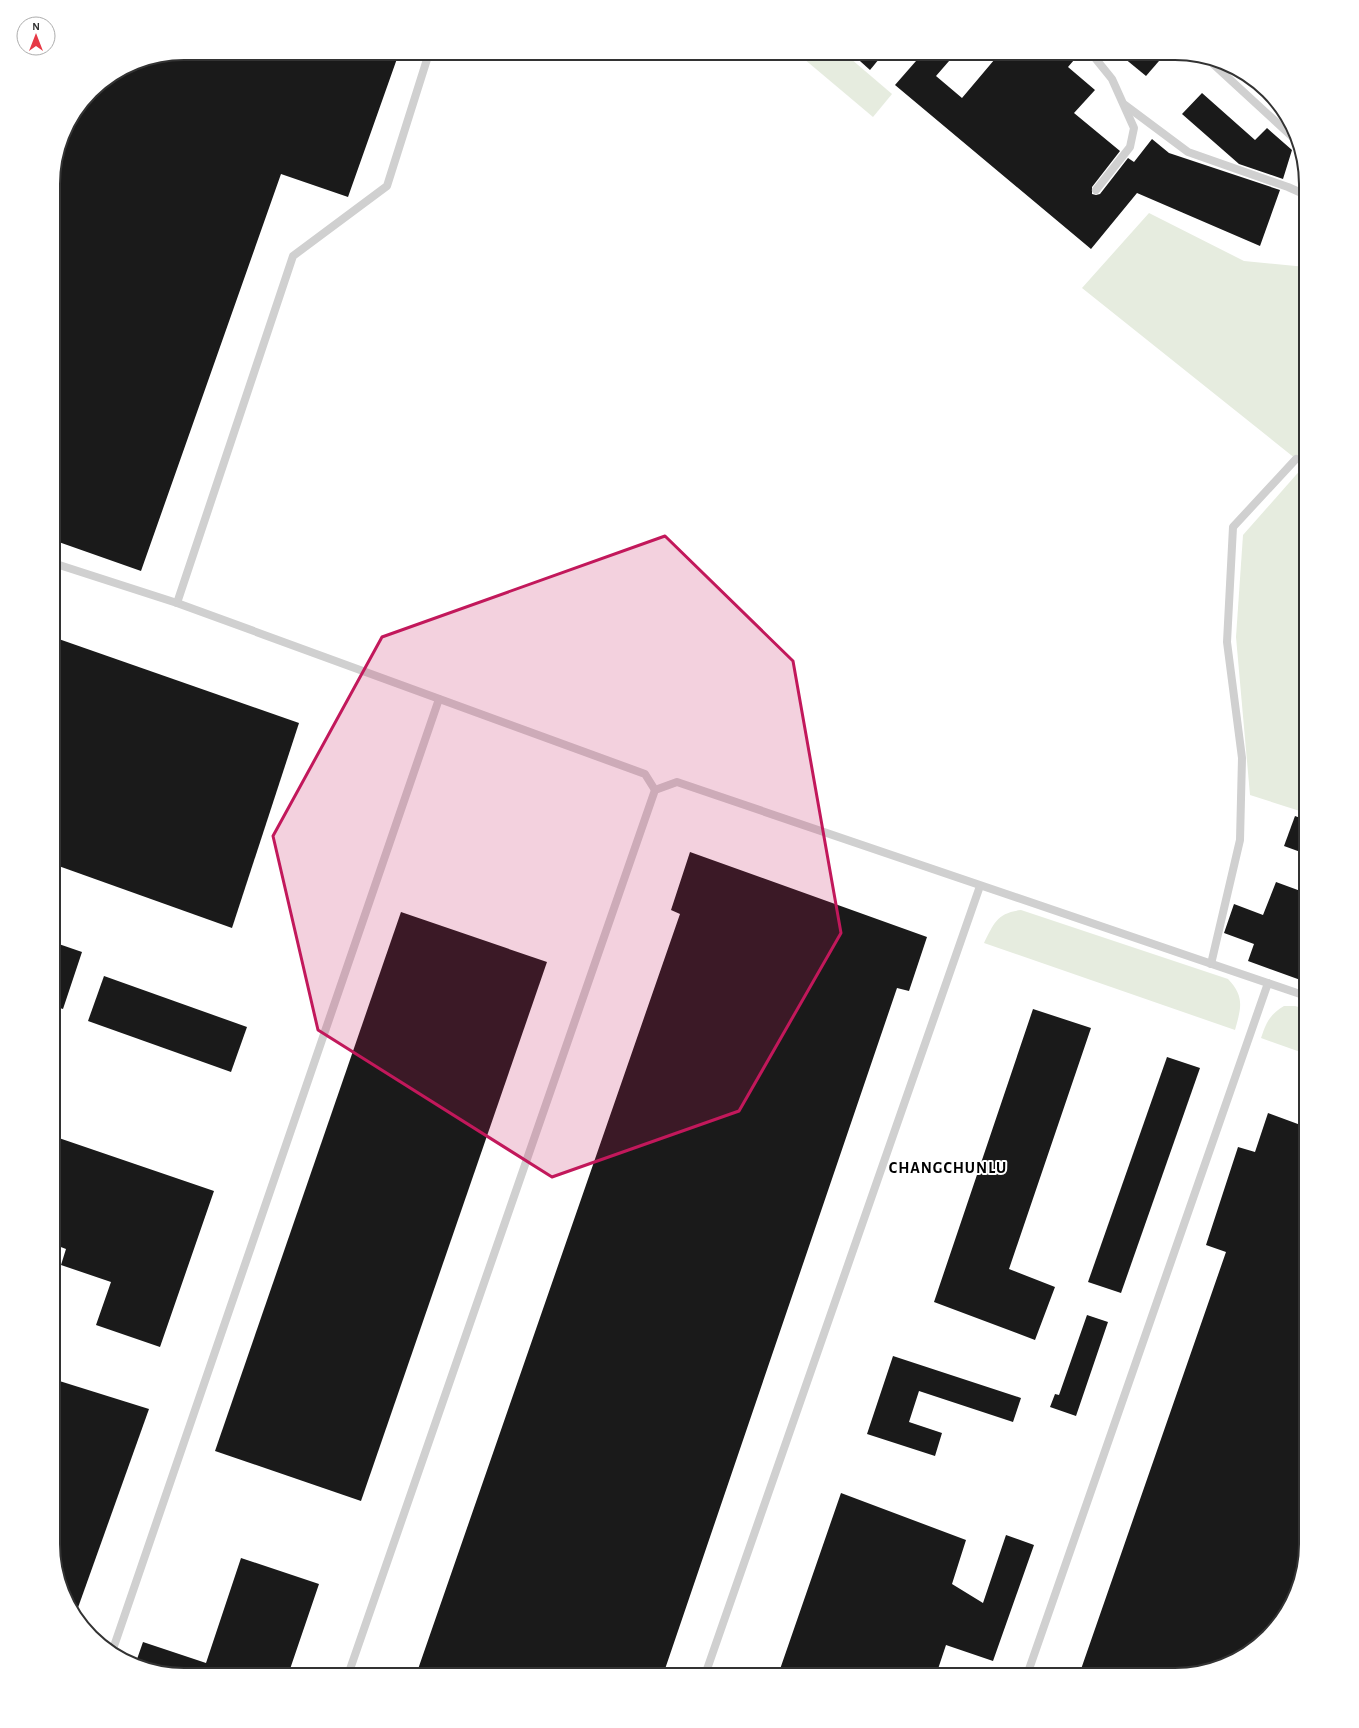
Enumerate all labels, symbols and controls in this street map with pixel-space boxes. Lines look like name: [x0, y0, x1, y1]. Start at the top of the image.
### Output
north arrow: [16, 16, 56, 56]
text: N: [32, 21, 40, 32]
district label: CHANGCHUNLU: [889, 1160, 1007, 1176]

